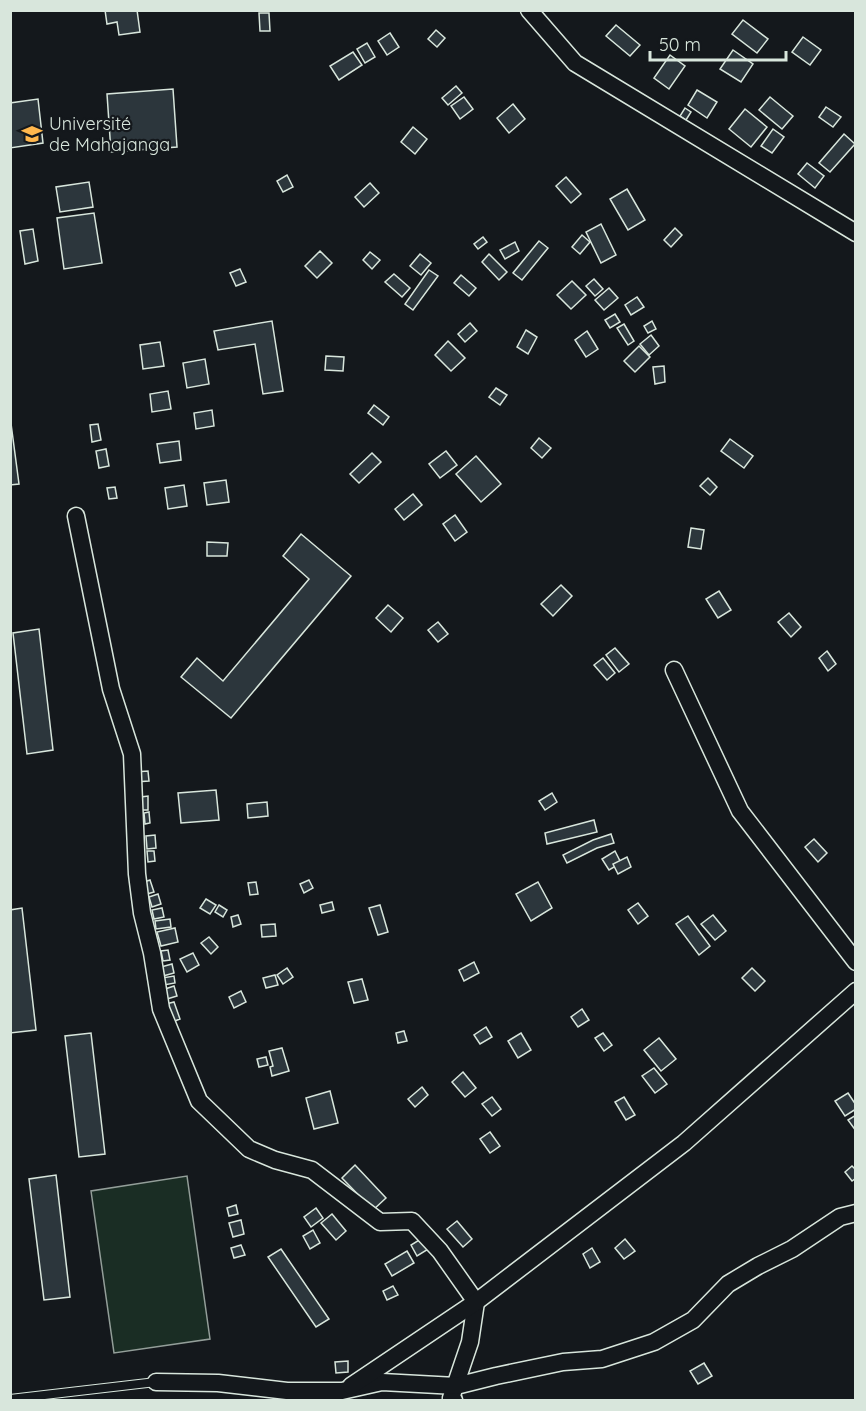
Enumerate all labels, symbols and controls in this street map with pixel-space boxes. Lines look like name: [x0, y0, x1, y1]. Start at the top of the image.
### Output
scale bar: [650, 24, 786, 62]
text: 50 m: [659, 33, 701, 56]
place label: Université de Mahajanga: [49, 112, 170, 156]
school or university icon: Université de Mahajanga: [20, 122, 44, 146]

